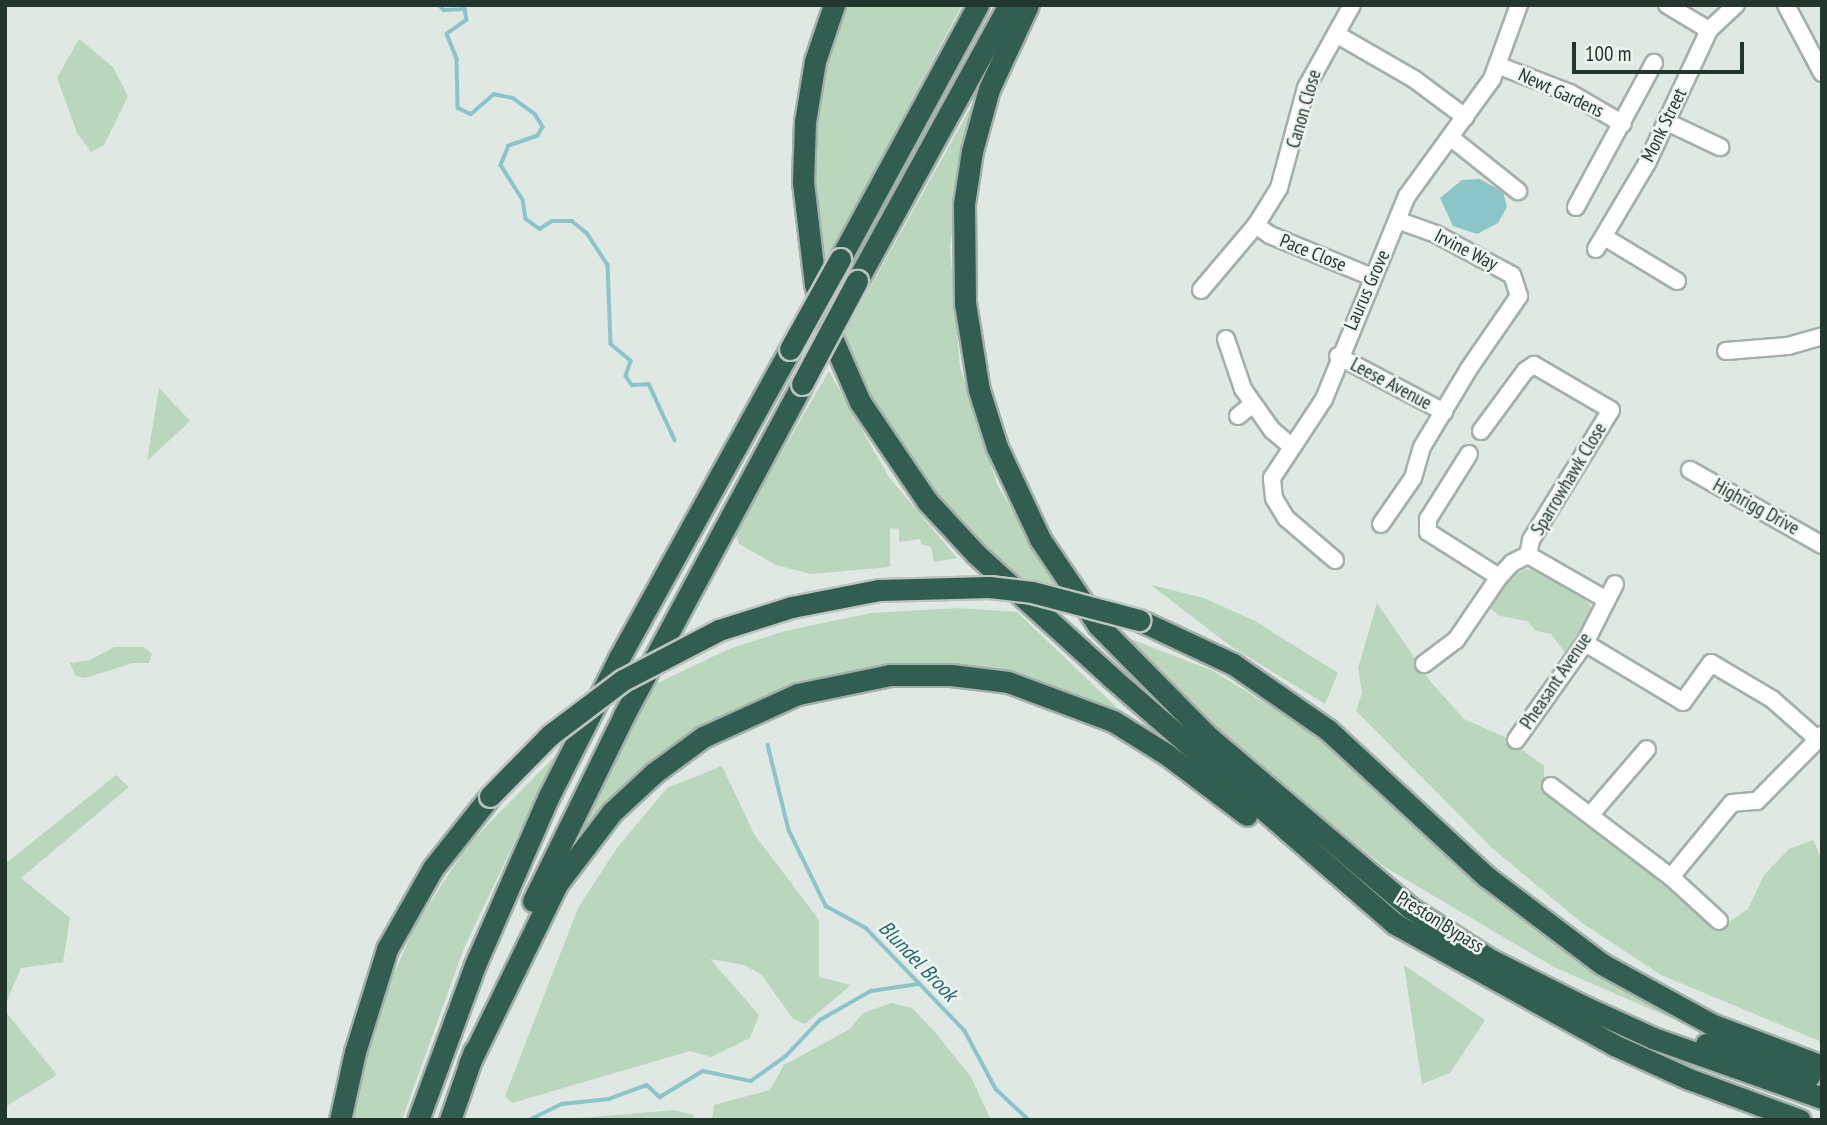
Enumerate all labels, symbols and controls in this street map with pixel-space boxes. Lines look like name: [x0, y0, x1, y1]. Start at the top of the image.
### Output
scale bar: [1575, 28, 1746, 72]
text: 100 m: [1585, 40, 1631, 67]
street label: Newt Gardens: [1515, 63, 1607, 123]
street label: Canon Close: [1282, 67, 1326, 151]
street label: Monk Street: [1636, 84, 1692, 166]
street label: Irvine Way: [1430, 224, 1502, 276]
street label: Pace Close: [1276, 229, 1350, 277]
street label: Laurus Grove: [1339, 246, 1395, 334]
street label: Leese Avenue: [1346, 353, 1436, 415]
street label: Sparrowhawk Close: [1526, 418, 1612, 540]
street label: Highrigg Drive: [1709, 474, 1803, 540]
street label: Pheasant Avenue: [1515, 628, 1597, 734]
street label: Preston Bypass: [1392, 886, 1488, 958]
water label: Blundel Brook: [873, 916, 963, 1006]

